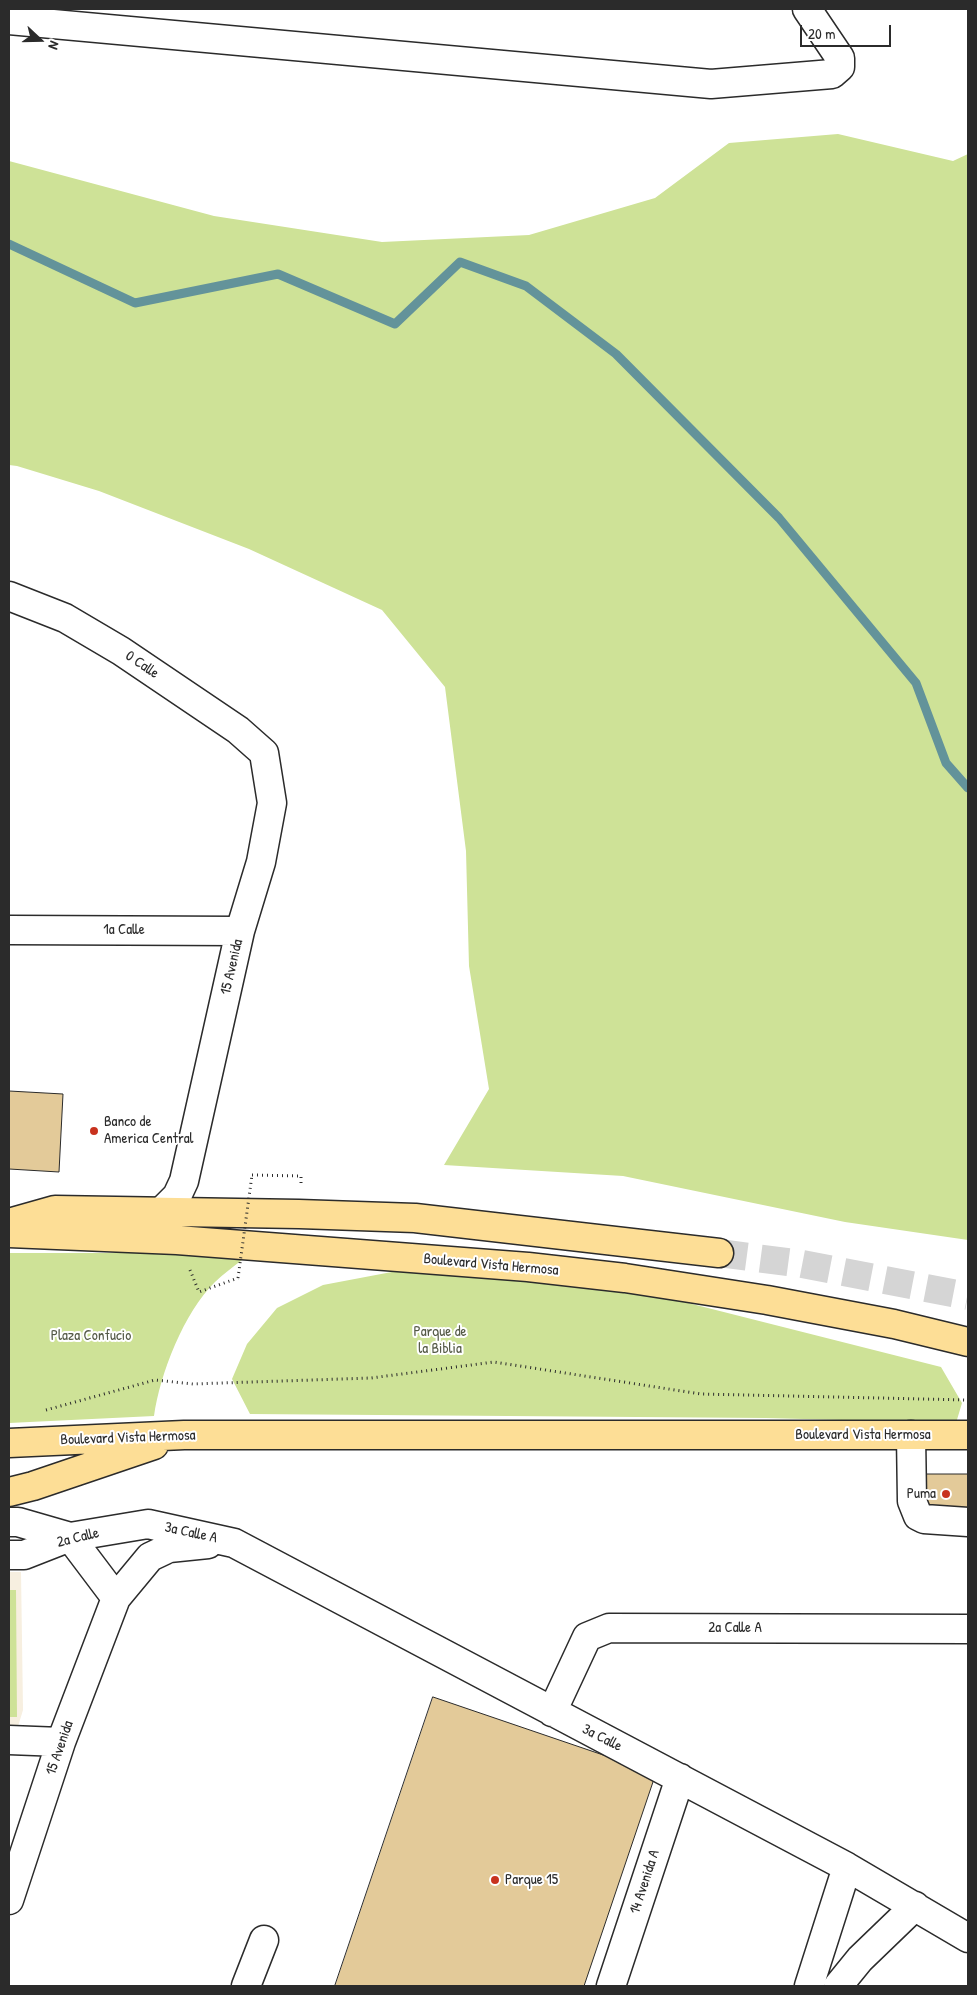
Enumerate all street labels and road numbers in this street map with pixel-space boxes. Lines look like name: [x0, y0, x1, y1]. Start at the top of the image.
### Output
street label: 0 Calle: [122, 647, 162, 683]
street label: 1a Calle: [103, 921, 145, 939]
street label: 15 Avenida: [217, 937, 247, 997]
street label: Boulevard Vista Hermosa: [423, 1250, 559, 1280]
street label: Boulevard Vista Hermosa: [795, 1426, 931, 1444]
street label: Boulevard Vista Hermosa: [60, 1427, 196, 1449]
street label: 3a Calle A: [163, 1519, 219, 1547]
street label: 2a Calle: [55, 1524, 101, 1552]
street label: 2a Calle A: [708, 1619, 762, 1637]
street label: 15 Avenida: [42, 1718, 78, 1778]
street label: 3a Calle: [579, 1720, 625, 1756]
street label: 14 Avenida A: [626, 1848, 664, 1916]

